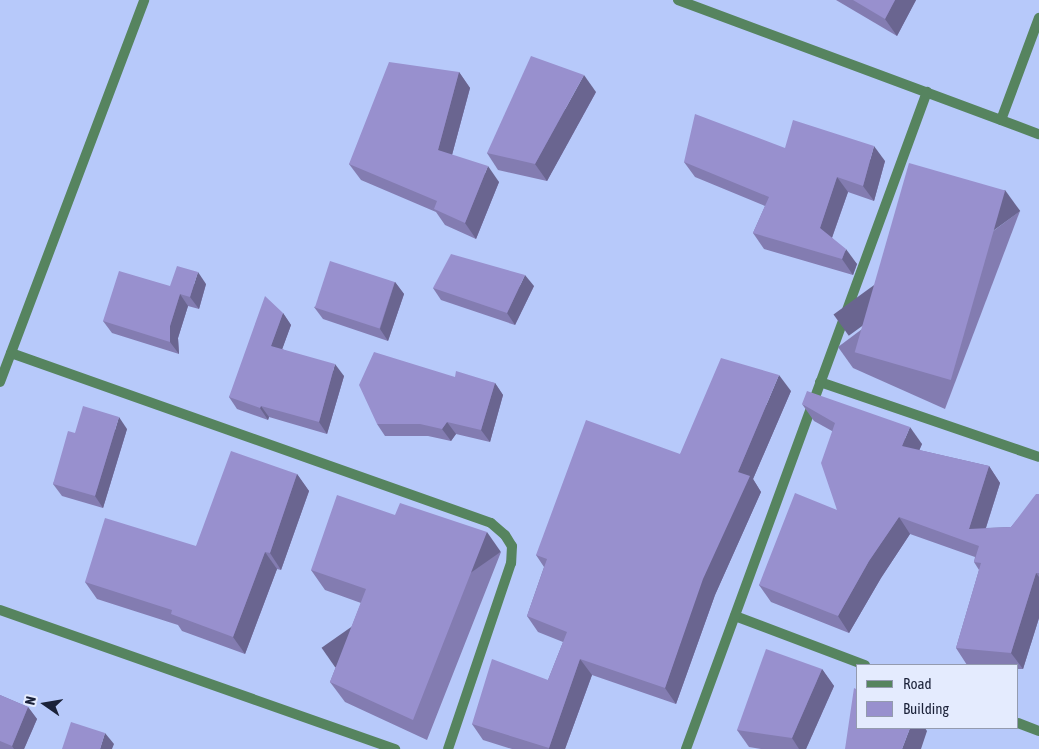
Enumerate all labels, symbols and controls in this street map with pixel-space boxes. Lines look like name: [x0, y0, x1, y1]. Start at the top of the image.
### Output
legend: [856, 664, 1019, 729]
text: Road: [903, 675, 932, 692]
north arrow: [20, 679, 70, 729]
text: N: [22, 695, 39, 706]
text: Building: [903, 700, 949, 717]

